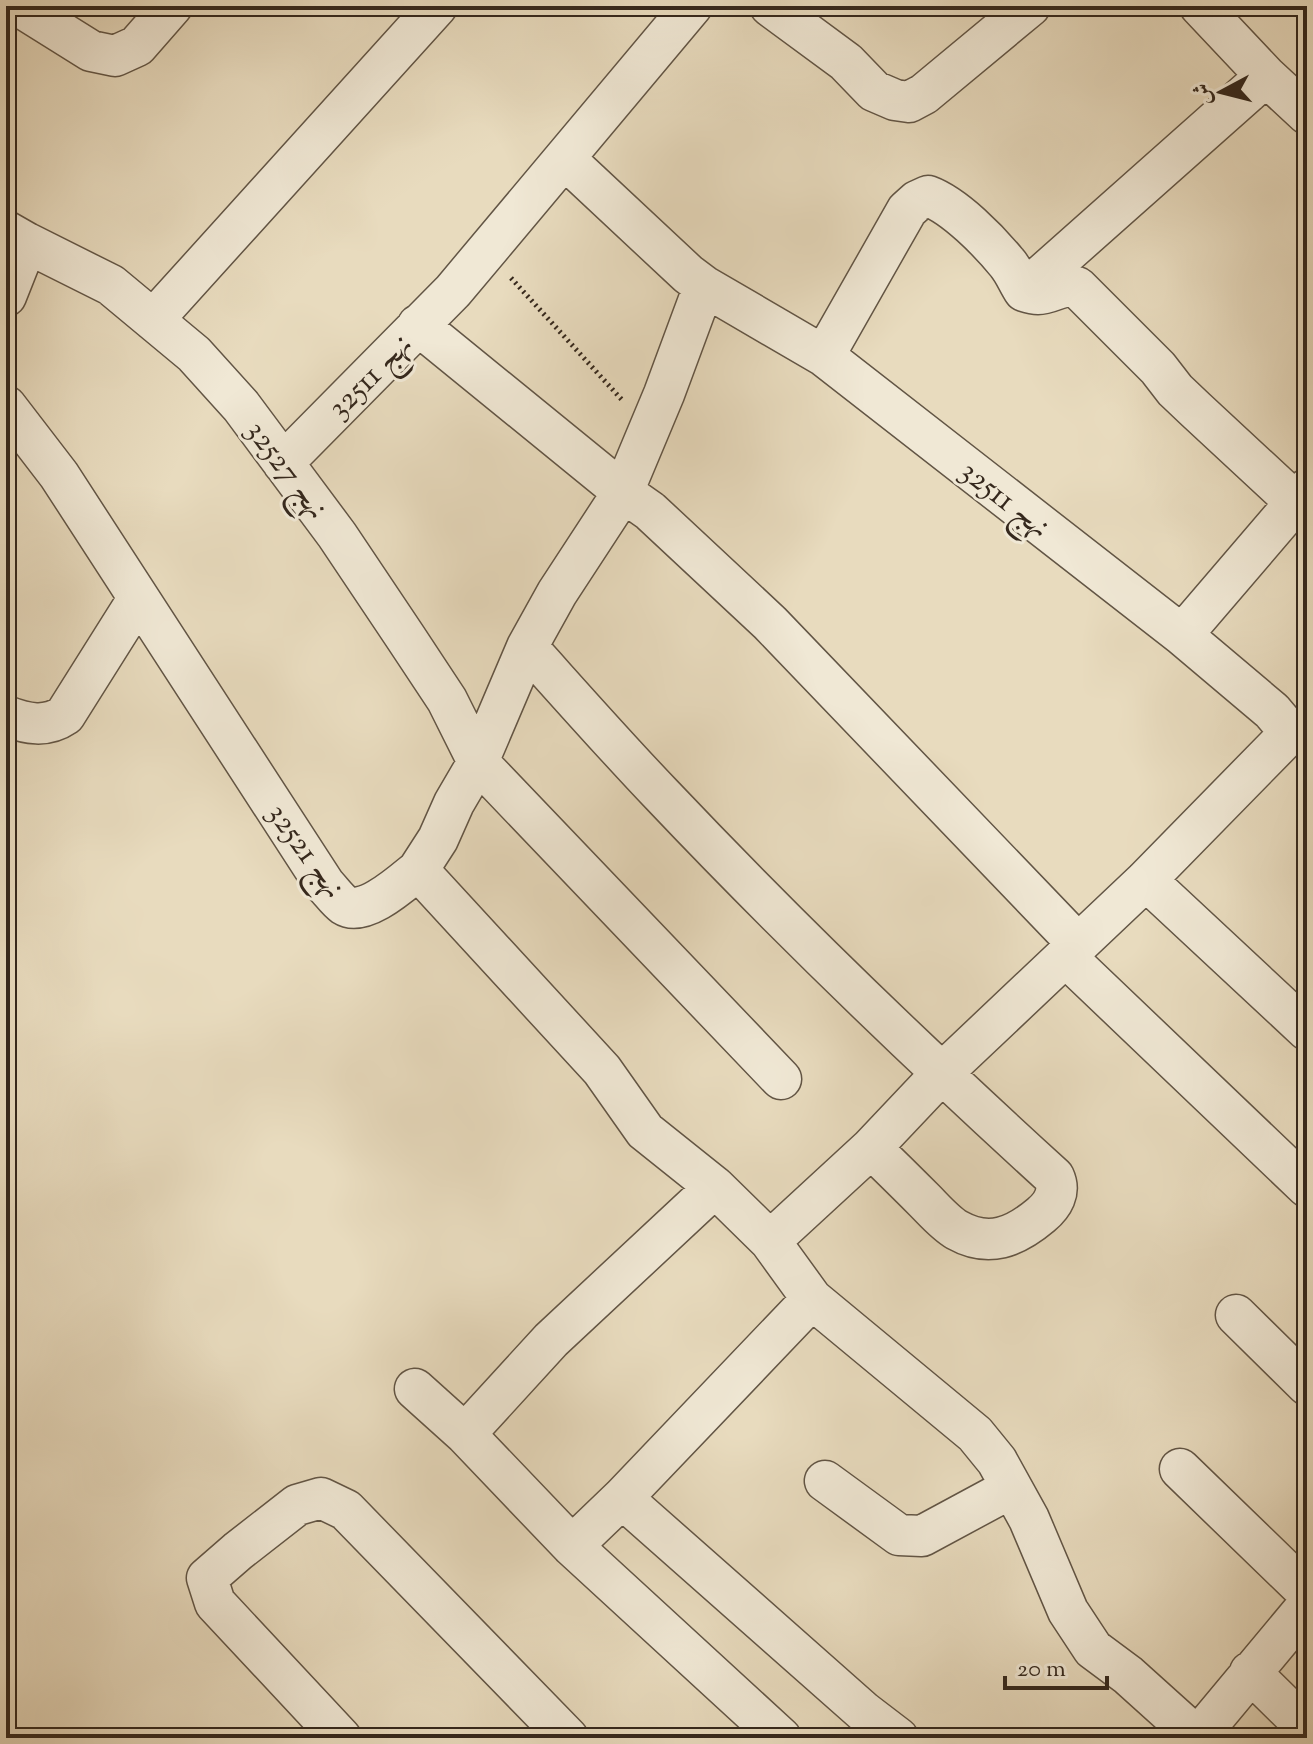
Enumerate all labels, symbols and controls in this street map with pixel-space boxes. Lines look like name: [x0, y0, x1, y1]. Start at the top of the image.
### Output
north arrow: [1181, 52, 1261, 132]
text: ش: [1187, 81, 1221, 107]
street label: نهج 32511: [318, 324, 426, 432]
street label: نهج 32527: [231, 411, 338, 531]
street label: نهج 32511: [947, 450, 1060, 552]
street label: نهج 32521: [252, 794, 355, 911]
scale bar: [1005, 1640, 1107, 1690]
text: 20 m: [1017, 1653, 1066, 1687]

